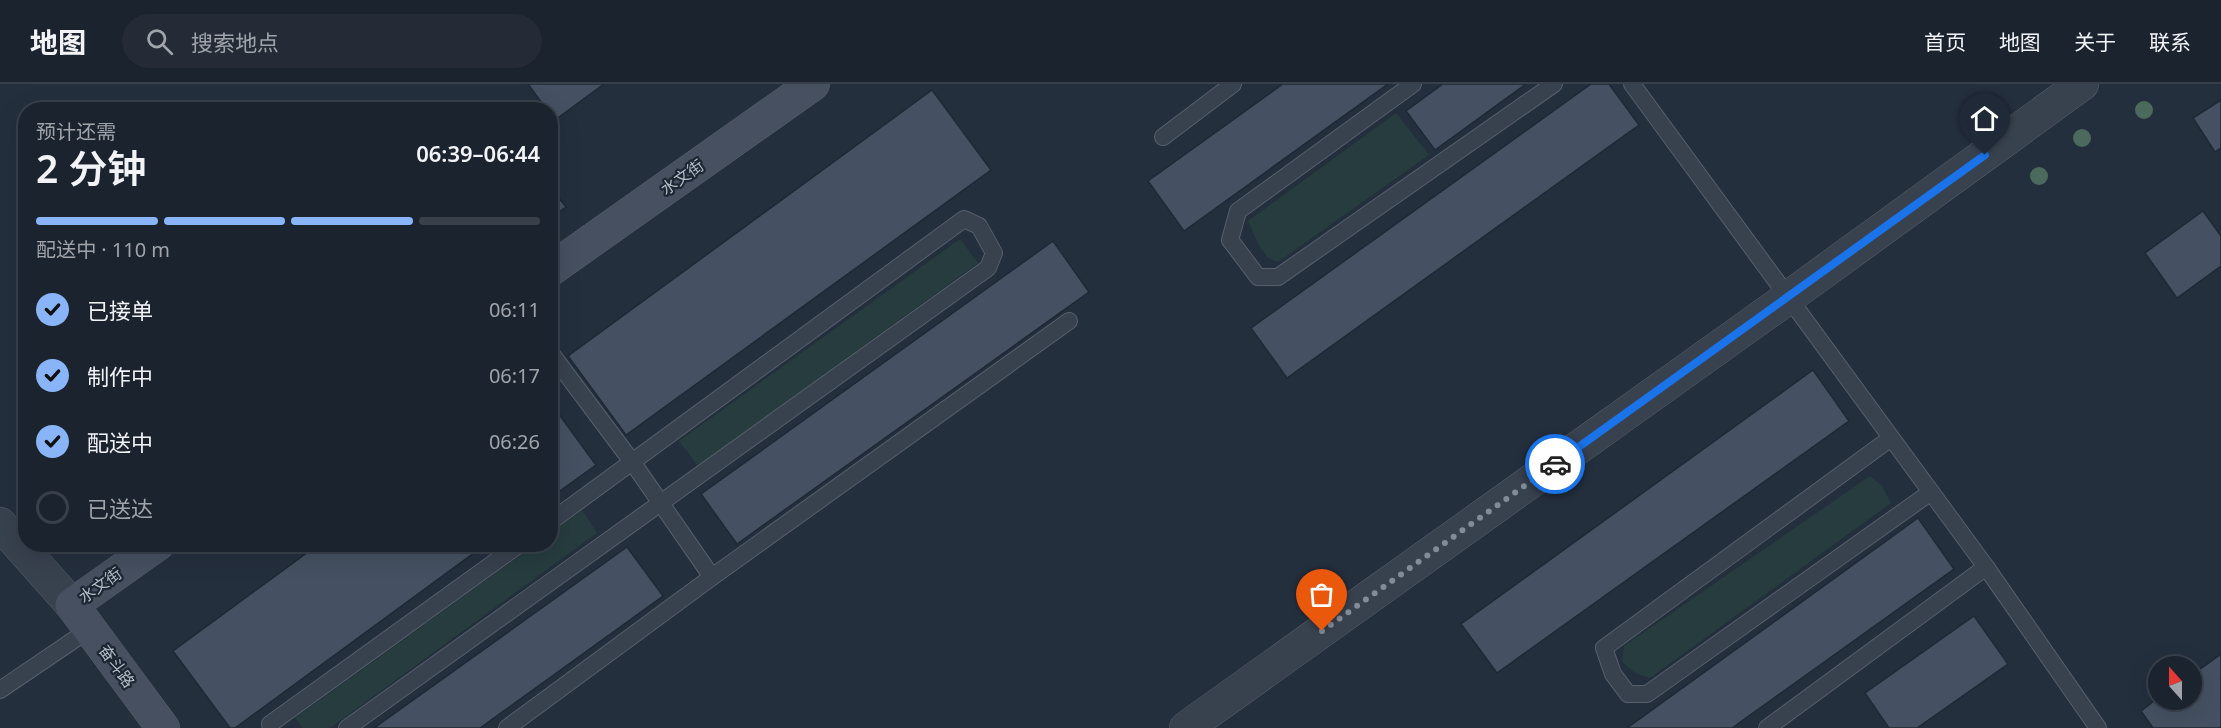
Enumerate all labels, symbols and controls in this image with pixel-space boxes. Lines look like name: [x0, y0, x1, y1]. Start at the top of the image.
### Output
search box: [122, 14, 542, 68]
text: 地图: [30, 23, 86, 61]
icon: search: [143, 25, 176, 58]
text: 搜索地点: [191, 27, 279, 57]
text: 首页: [1924, 28, 1966, 56]
text: 地图: [1999, 28, 2041, 56]
text: 关于: [2074, 28, 2116, 56]
text: 联系: [2149, 28, 2191, 56]
pin: [1959, 93, 2010, 155]
icon: home: [1968, 102, 2001, 135]
text: 预计还需: [36, 118, 116, 145]
text: 06:39–06:44: [416, 138, 540, 168]
text: 2 分钟: [36, 141, 146, 194]
street label: 水文街: [656, 154, 708, 200]
text: 配送中 · 110 m: [36, 236, 170, 263]
icon: check: [36, 293, 69, 326]
text: 已接单: [87, 295, 153, 325]
text: 06:11: [489, 296, 540, 323]
icon: check: [36, 359, 69, 392]
text: 制作中: [87, 361, 153, 391]
text: 06:17: [489, 362, 540, 389]
icon: check: [36, 425, 69, 458]
text: 配送中: [87, 427, 153, 457]
text: 06:26: [489, 428, 540, 455]
courier: [1525, 434, 1585, 494]
icon: car: [1539, 448, 1572, 481]
text: 已送达: [87, 493, 153, 523]
street label: 水文街: [74, 562, 126, 608]
pin: [1296, 569, 1347, 631]
icon: bag: [1305, 578, 1338, 611]
street label: 奋斗路: [94, 640, 140, 692]
north arrow: [2148, 656, 2202, 710]
map controls: [2148, 656, 2202, 710]

